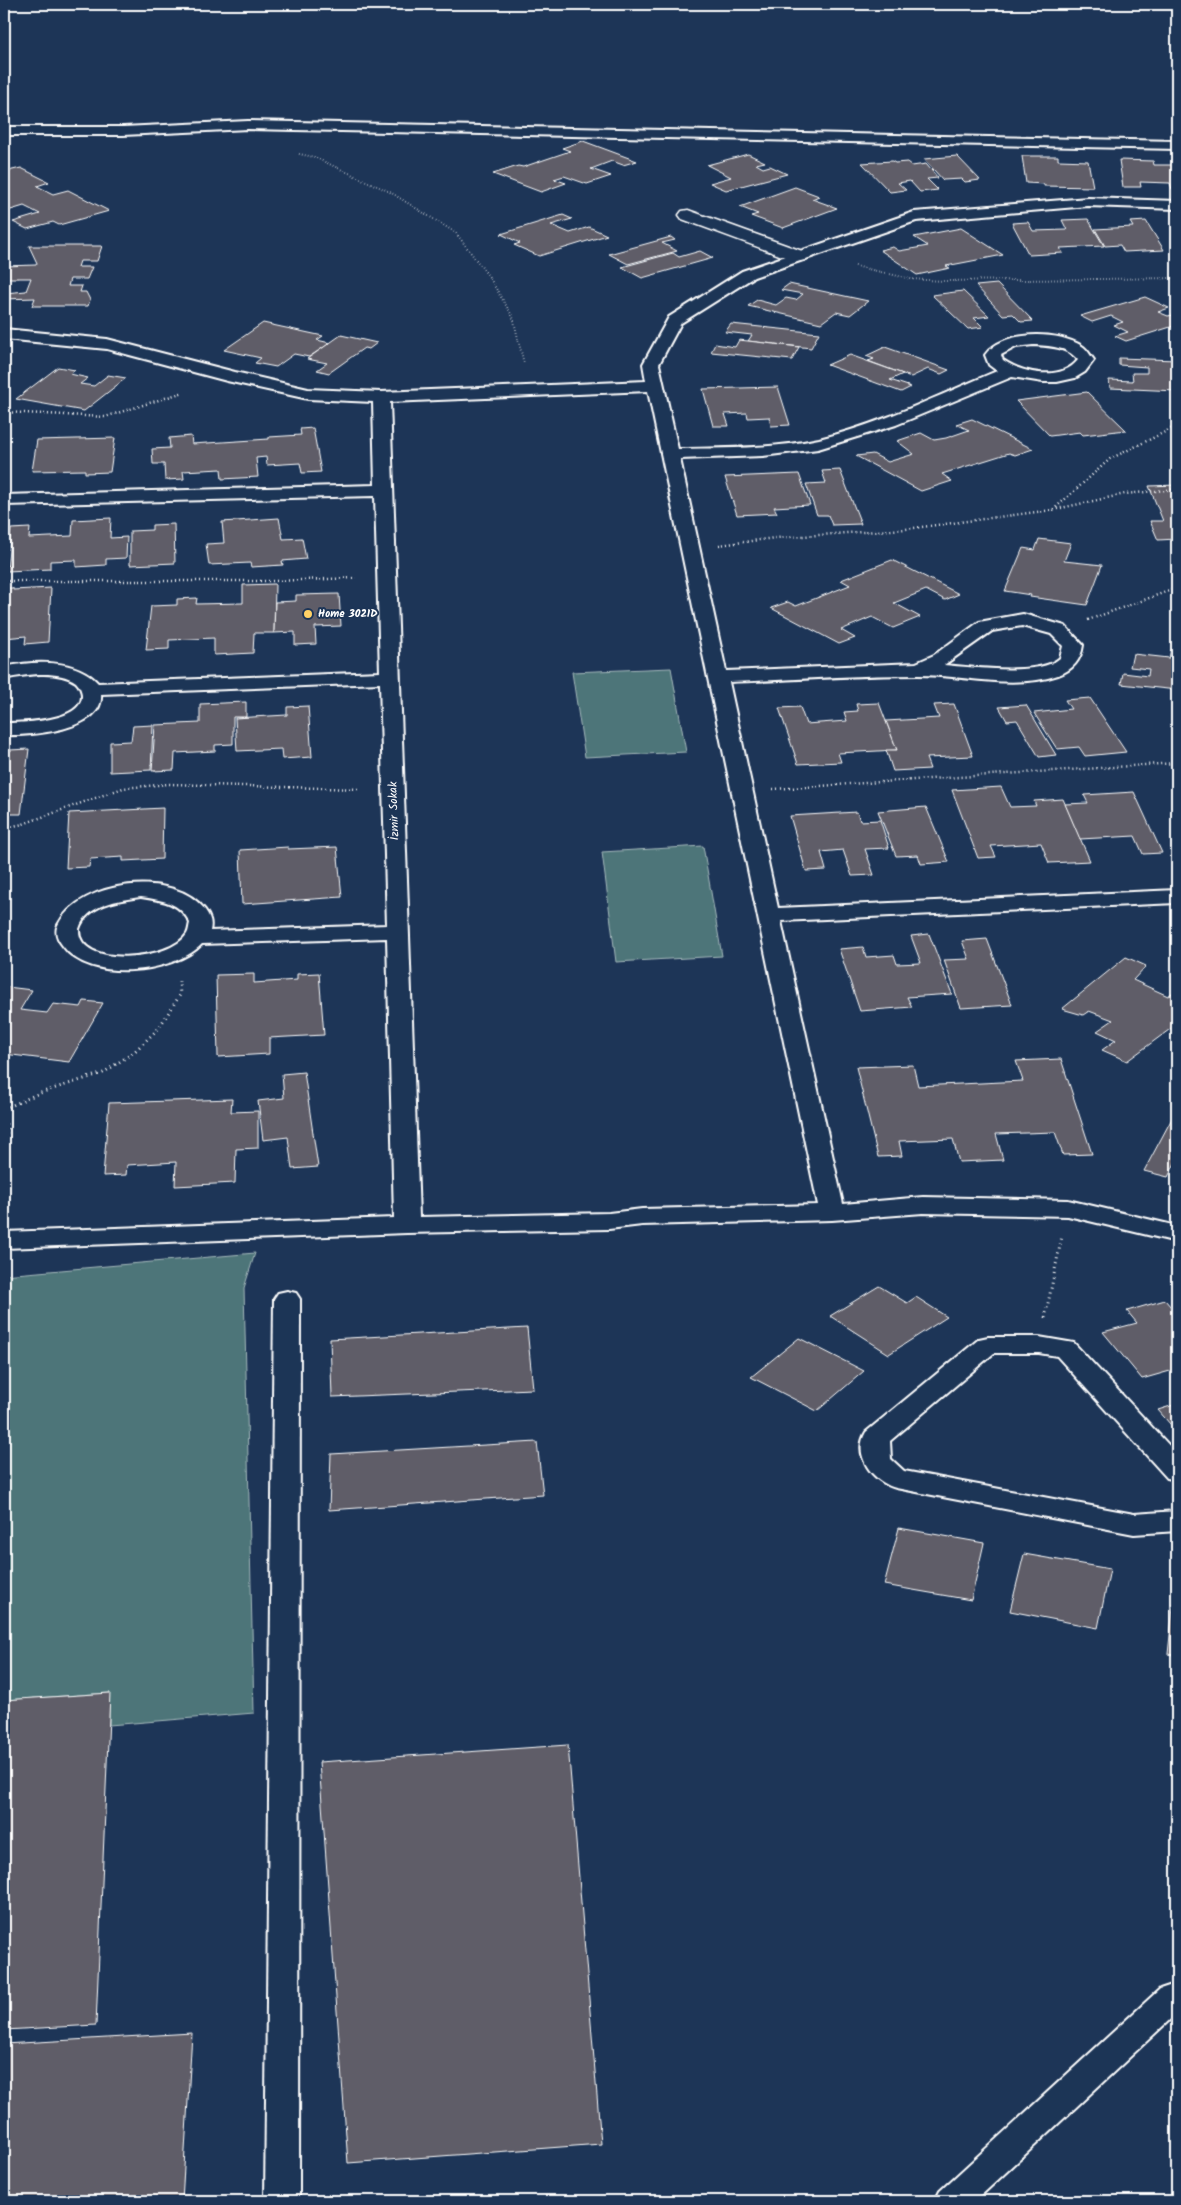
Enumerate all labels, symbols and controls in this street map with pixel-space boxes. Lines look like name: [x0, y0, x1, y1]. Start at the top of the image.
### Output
place label: Home 3021D: [318, 605, 378, 623]
marker: Home 3021D: [302, 608, 314, 620]
street label: İzmir Sokak: [383, 781, 405, 841]

